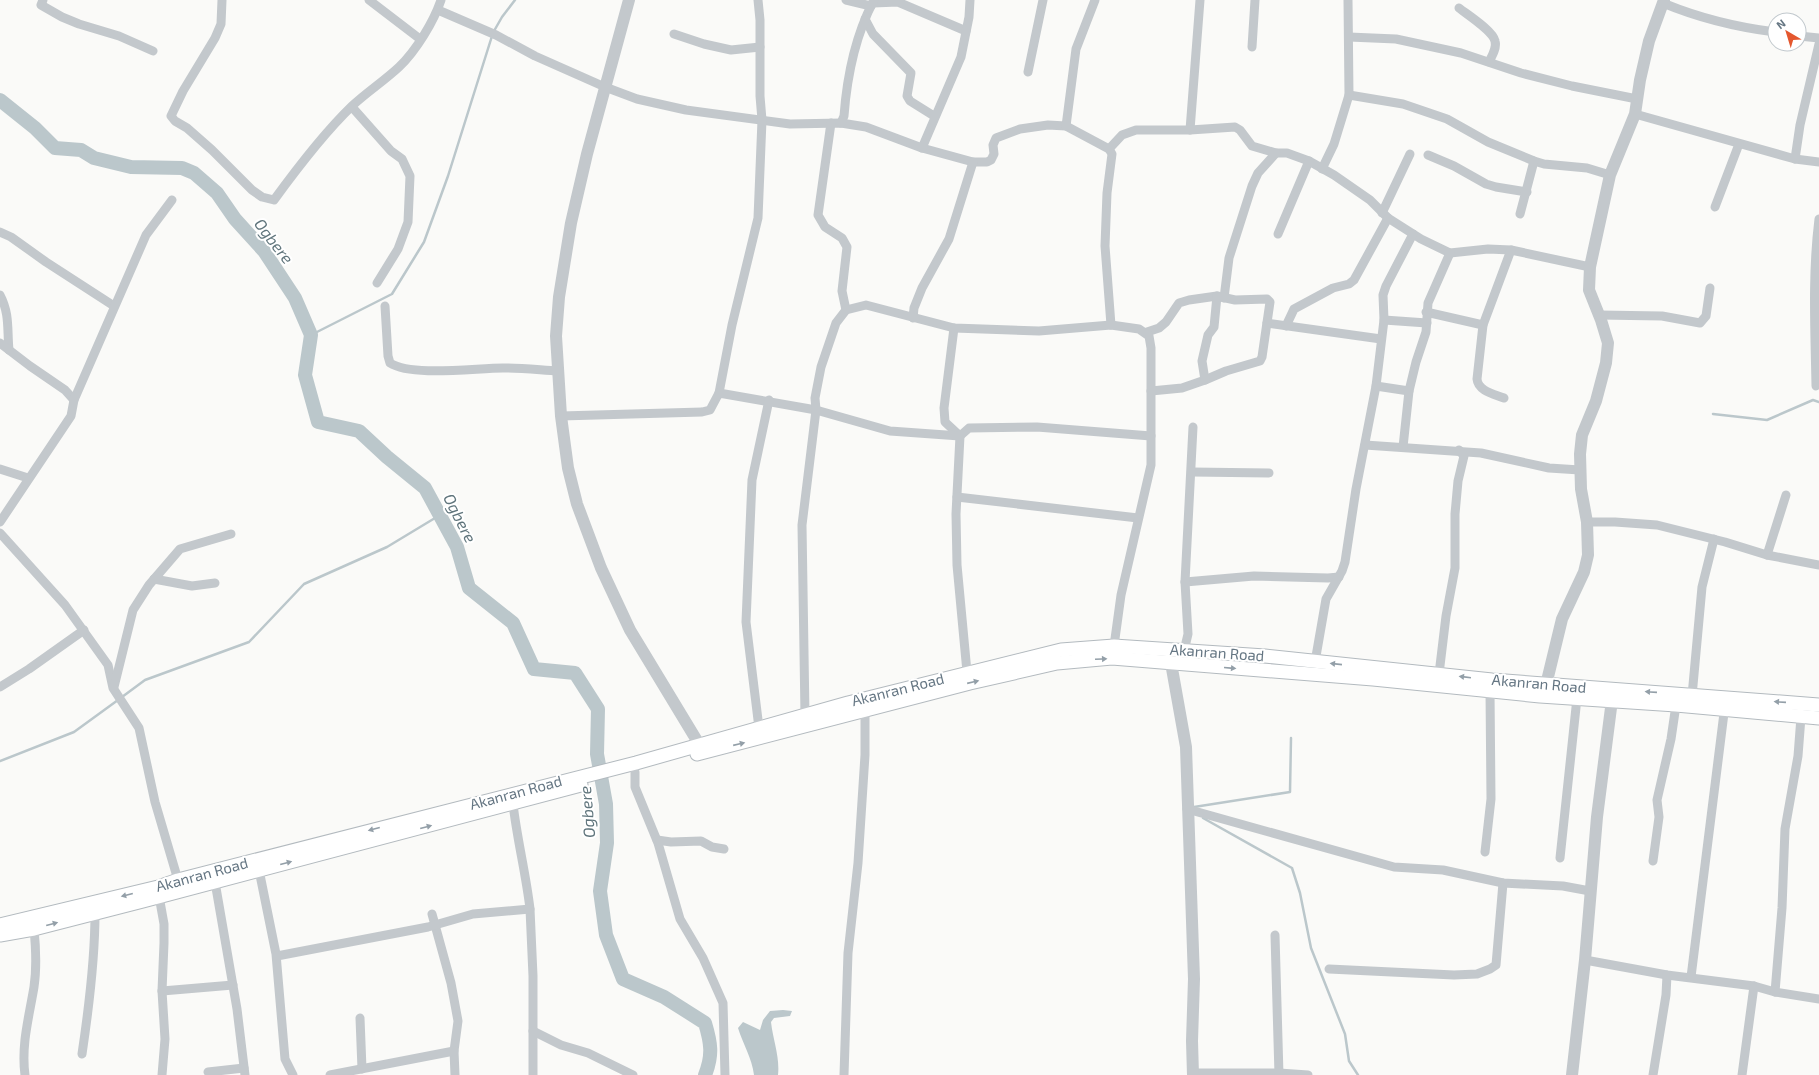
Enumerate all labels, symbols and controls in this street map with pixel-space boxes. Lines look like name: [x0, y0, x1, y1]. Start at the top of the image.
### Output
north arrow: [1767, 12, 1807, 52]
text: N: [1773, 16, 1788, 31]
water label: Ogbere: [251, 214, 298, 268]
water label: Ogbere: [440, 490, 481, 546]
street label: Akanran Road: [1169, 640, 1265, 664]
one-way arrow: [1095, 655, 1107, 662]
one-way arrow: [1330, 661, 1342, 667]
one-way arrow: [1224, 665, 1236, 671]
street label: Akanran Road: [850, 669, 946, 709]
street label: Akanran Road: [1491, 670, 1587, 696]
one-way arrow: [1459, 674, 1471, 680]
one-way arrow: [967, 679, 980, 685]
one-way arrow: [1644, 689, 1657, 695]
one-way arrow: [1774, 699, 1786, 706]
one-way arrow: [733, 740, 745, 746]
street label: Akanran Road: [468, 771, 564, 813]
water label: Ogbere: [575, 785, 598, 839]
one-way arrow: [419, 824, 432, 830]
one-way arrow: [368, 826, 380, 832]
street label: Akanran Road: [154, 853, 250, 895]
one-way arrow: [280, 860, 292, 866]
one-way arrow: [121, 892, 133, 898]
one-way arrow: [46, 921, 58, 927]

